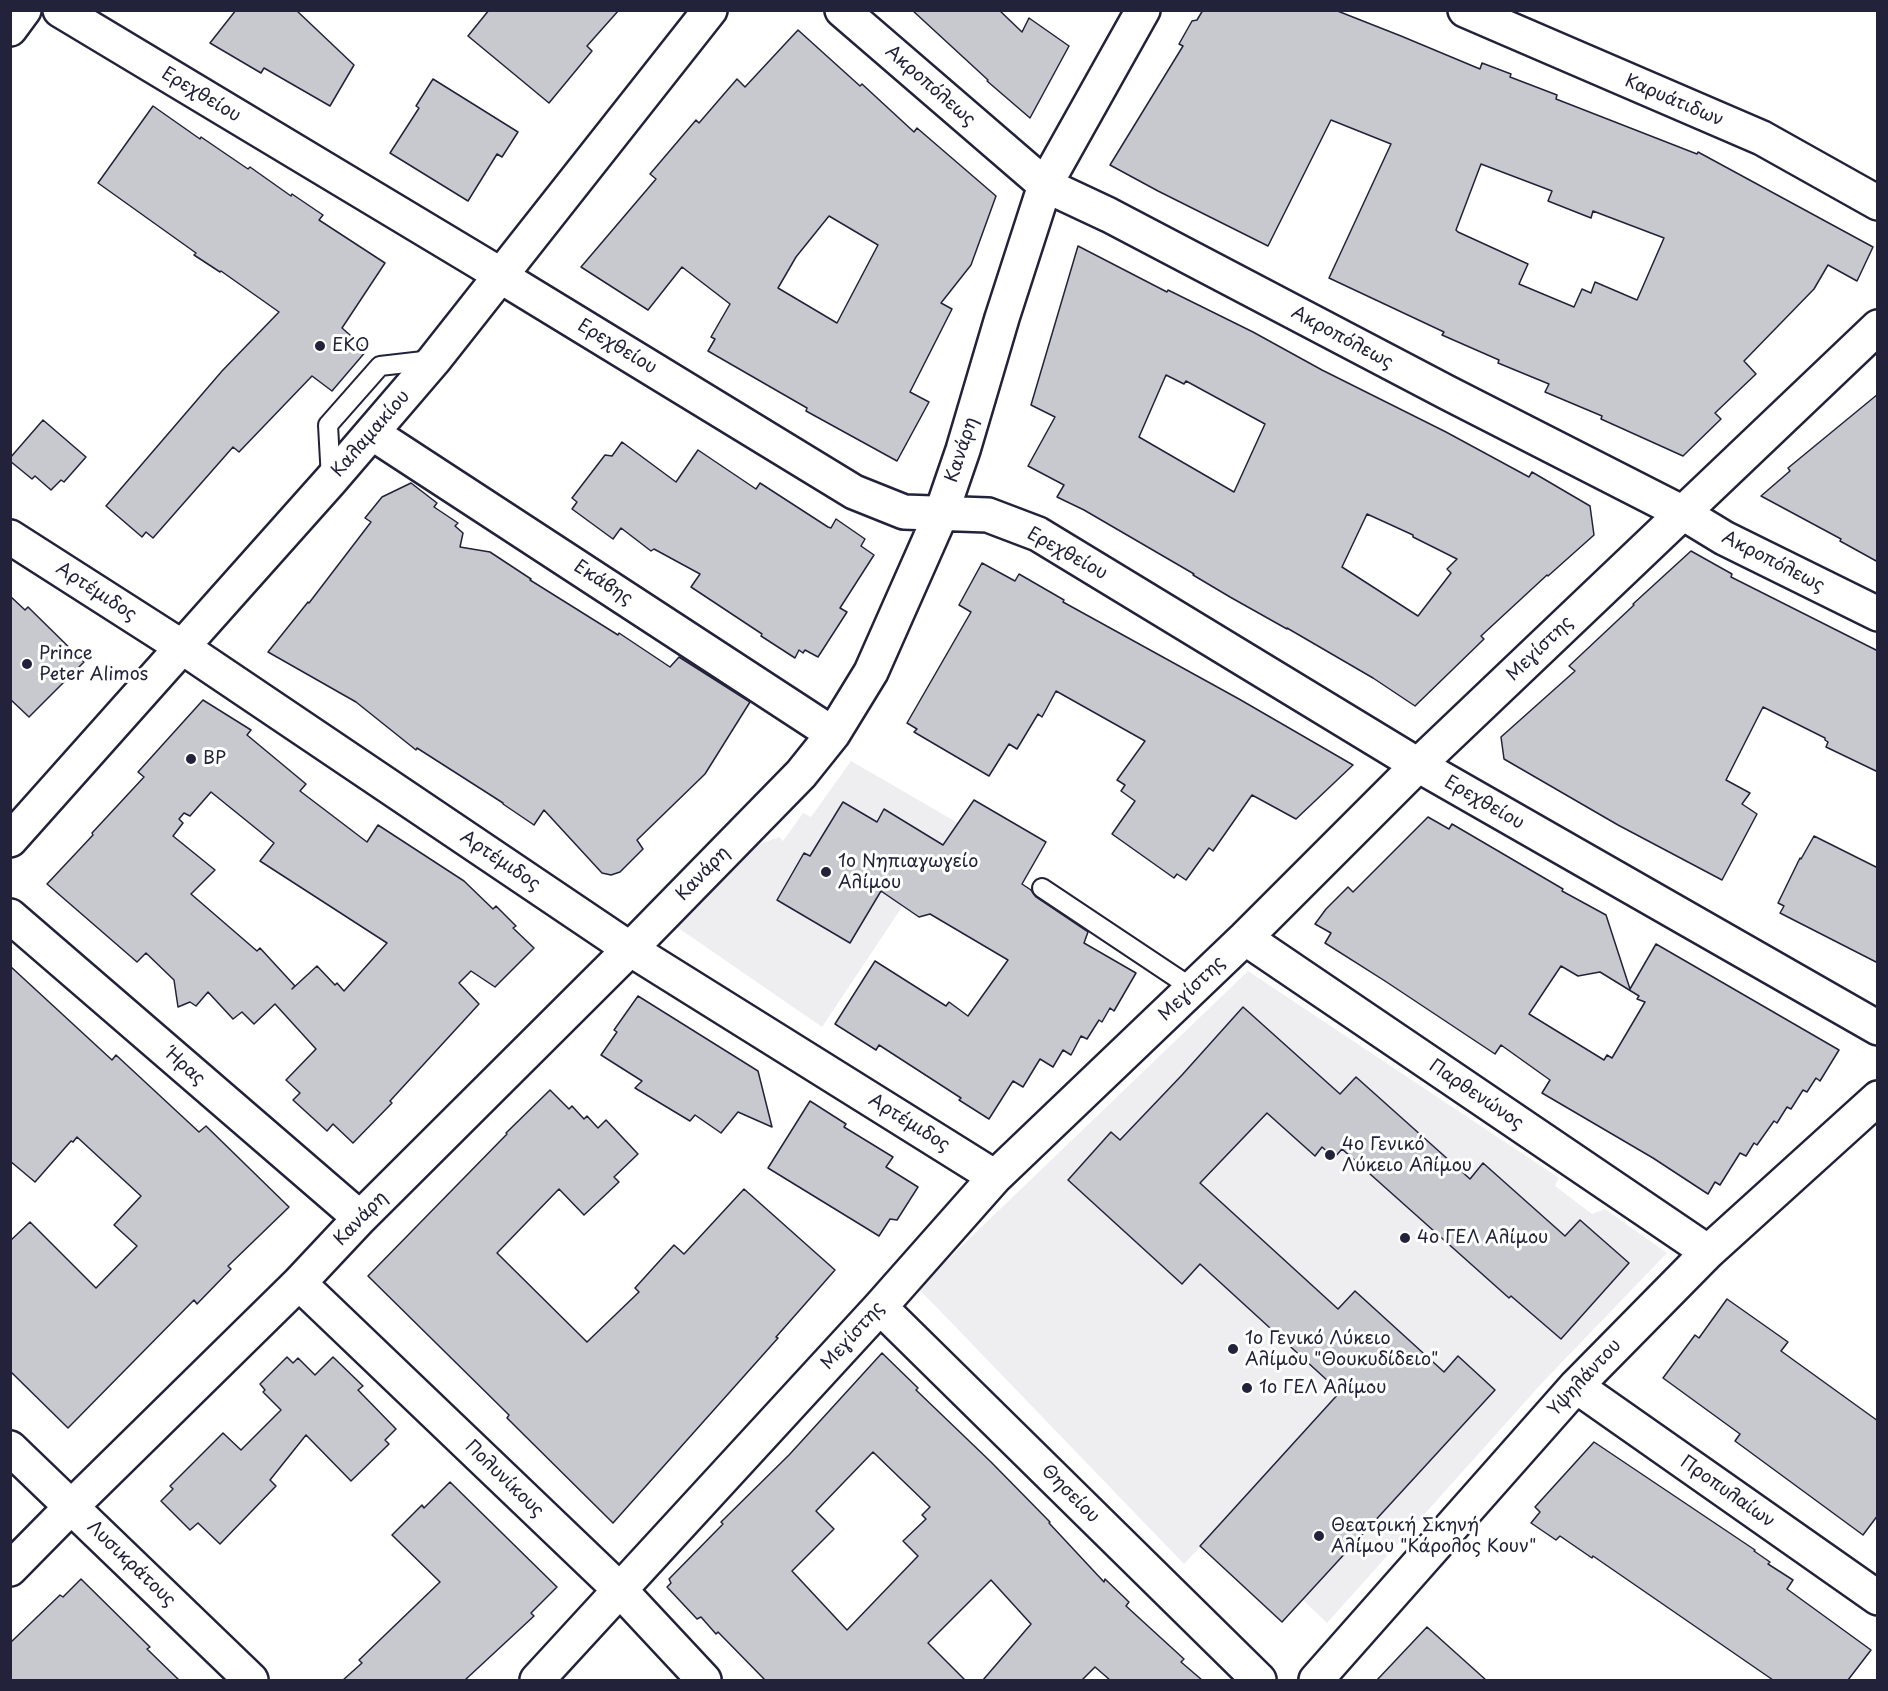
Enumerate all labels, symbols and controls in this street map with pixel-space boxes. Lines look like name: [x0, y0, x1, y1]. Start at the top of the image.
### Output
street label: Ακροπόλεως: [881, 41, 979, 131]
street label: Ερεχθείου: [158, 63, 244, 127]
street label: Καρυάτιδων: [1622, 71, 1726, 131]
street label: Ακροπόλεως: [1287, 302, 1397, 374]
street label: Ερεχθείου: [574, 315, 660, 379]
place label: EKO: [332, 335, 369, 357]
marker: EKO: [313, 339, 327, 353]
street label: Καλαμακίου: [327, 386, 415, 482]
street label: Κανάρη: [941, 415, 983, 485]
street label: Ερεχθείου: [1023, 523, 1111, 585]
street label: Ακροπόλεως: [1718, 527, 1828, 597]
street label: Εκάβης: [570, 556, 636, 610]
street label: Αρτέμιδος: [52, 558, 140, 626]
street label: Μεγίστης: [1502, 612, 1578, 686]
place label: Prince Peter Alimos: [39, 643, 148, 686]
marker: Prince Peter Alimos: [20, 657, 34, 671]
place label: BP: [203, 748, 226, 770]
marker: BP: [184, 752, 198, 766]
street label: Ερεχθείου: [1440, 772, 1528, 834]
street label: Αρτέμιδος: [456, 826, 544, 896]
street label: Κανάρη: [672, 842, 734, 906]
place label: 1o Νηπιαγωγείο Αλίμου: [838, 851, 978, 894]
marker: 1o Νηπιαγωγείο Αλίμου: [819, 865, 833, 879]
street label: Μεγίστης: [1154, 952, 1230, 1026]
street label: Ήρας: [161, 1044, 209, 1090]
street label: Παρθενώνος: [1425, 1056, 1527, 1134]
street label: Αρτέμιδος: [864, 1090, 954, 1156]
place label: 4ο Γενικό Λύκειο Αλίμου: [1342, 1134, 1472, 1176]
marker: 4ο Γενικό Λύκειο Αλίμου: [1323, 1148, 1337, 1162]
street label: Κανάρη: [330, 1187, 392, 1251]
place label: 4ο ΓΕΛ Αλίμου: [1417, 1227, 1548, 1249]
marker: 4ο ΓΕΛ Αλίμου: [1398, 1231, 1412, 1245]
street label: Μεγίστης: [817, 1298, 889, 1374]
place label: 1ο Γενικό Λύκειο Αλίμου "Θουκυδίδειο": [1245, 1328, 1438, 1370]
street label: Υψηλάντου: [1544, 1335, 1626, 1421]
marker: 1ο Γενικό Λύκειο Αλίμου "Θουκυδίδειο": [1226, 1342, 1240, 1356]
place label: 1ο ΓΕΛ Αλίμου: [1259, 1377, 1386, 1399]
marker: 1ο ΓΕΛ Αλίμου: [1240, 1381, 1254, 1395]
street label: Πολυνίκους: [460, 1436, 548, 1522]
street label: Προπυλαίων: [1675, 1451, 1779, 1533]
street label: Θησείου: [1036, 1460, 1104, 1528]
place label: Θεατρική Σκηνή Αλίμου "Κάρολος Κουν": [1331, 1515, 1537, 1558]
street label: Λυσικράτους: [82, 1517, 180, 1611]
marker: Θεατρική Σκηνή Αλίμου "Κάρολος Κουν": [1312, 1529, 1326, 1543]

